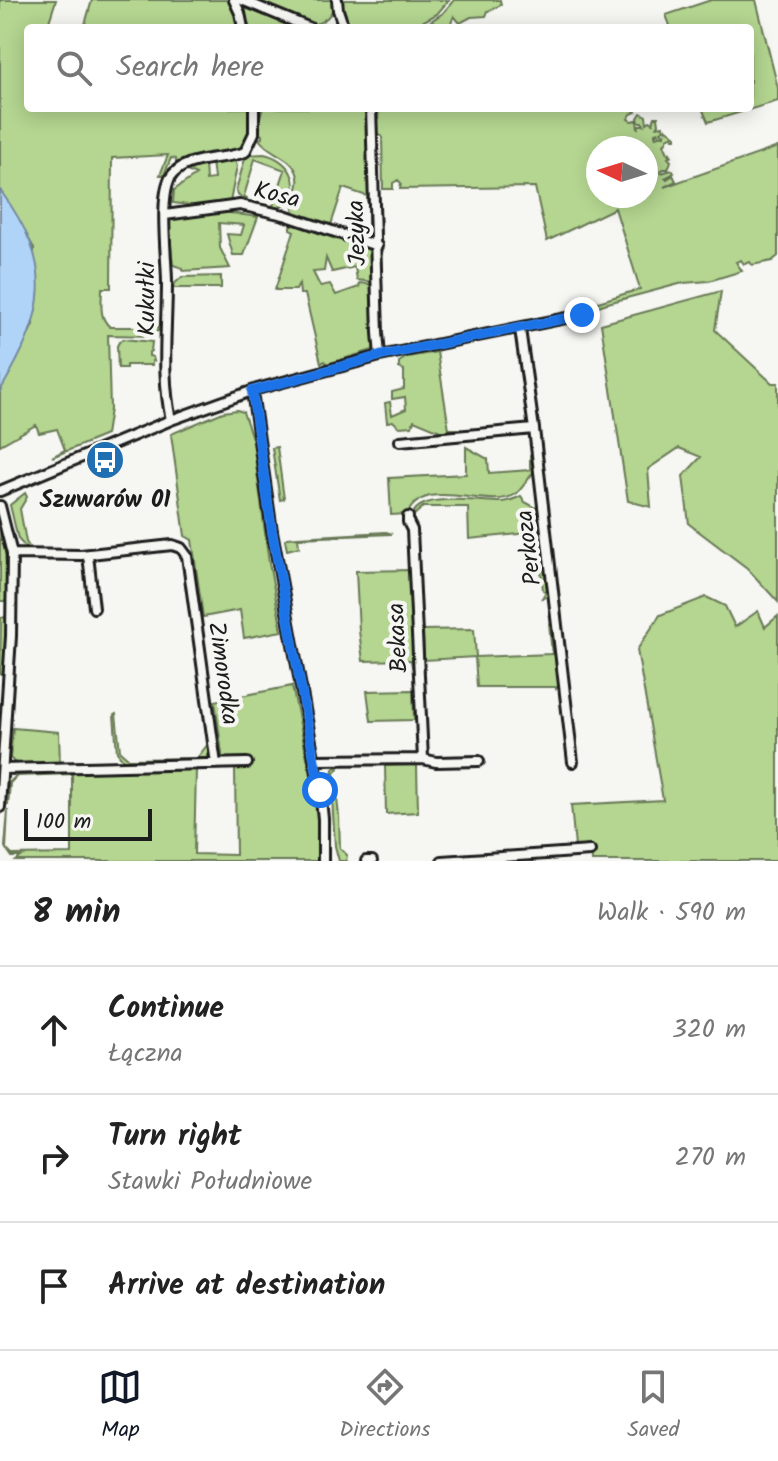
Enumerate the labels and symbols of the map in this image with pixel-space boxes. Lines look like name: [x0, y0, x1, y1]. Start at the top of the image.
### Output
north arrow: [586, 136, 658, 208]
street label: Kosa: [249, 171, 304, 220]
street label: Jeżyka: [337, 199, 378, 267]
street label: Kukułki: [128, 261, 167, 336]
route end: [564, 297, 600, 333]
bus stop icon: Szuwarów 01: [84, 439, 126, 481]
place label: Szuwarów 01: [39, 481, 171, 520]
street label: Perkoza: [506, 508, 553, 588]
street label: Bekasa: [377, 602, 420, 674]
street label: Zimorodka: [196, 619, 249, 727]
route start: [302, 772, 338, 808]
scale bar: [24, 805, 152, 841]

